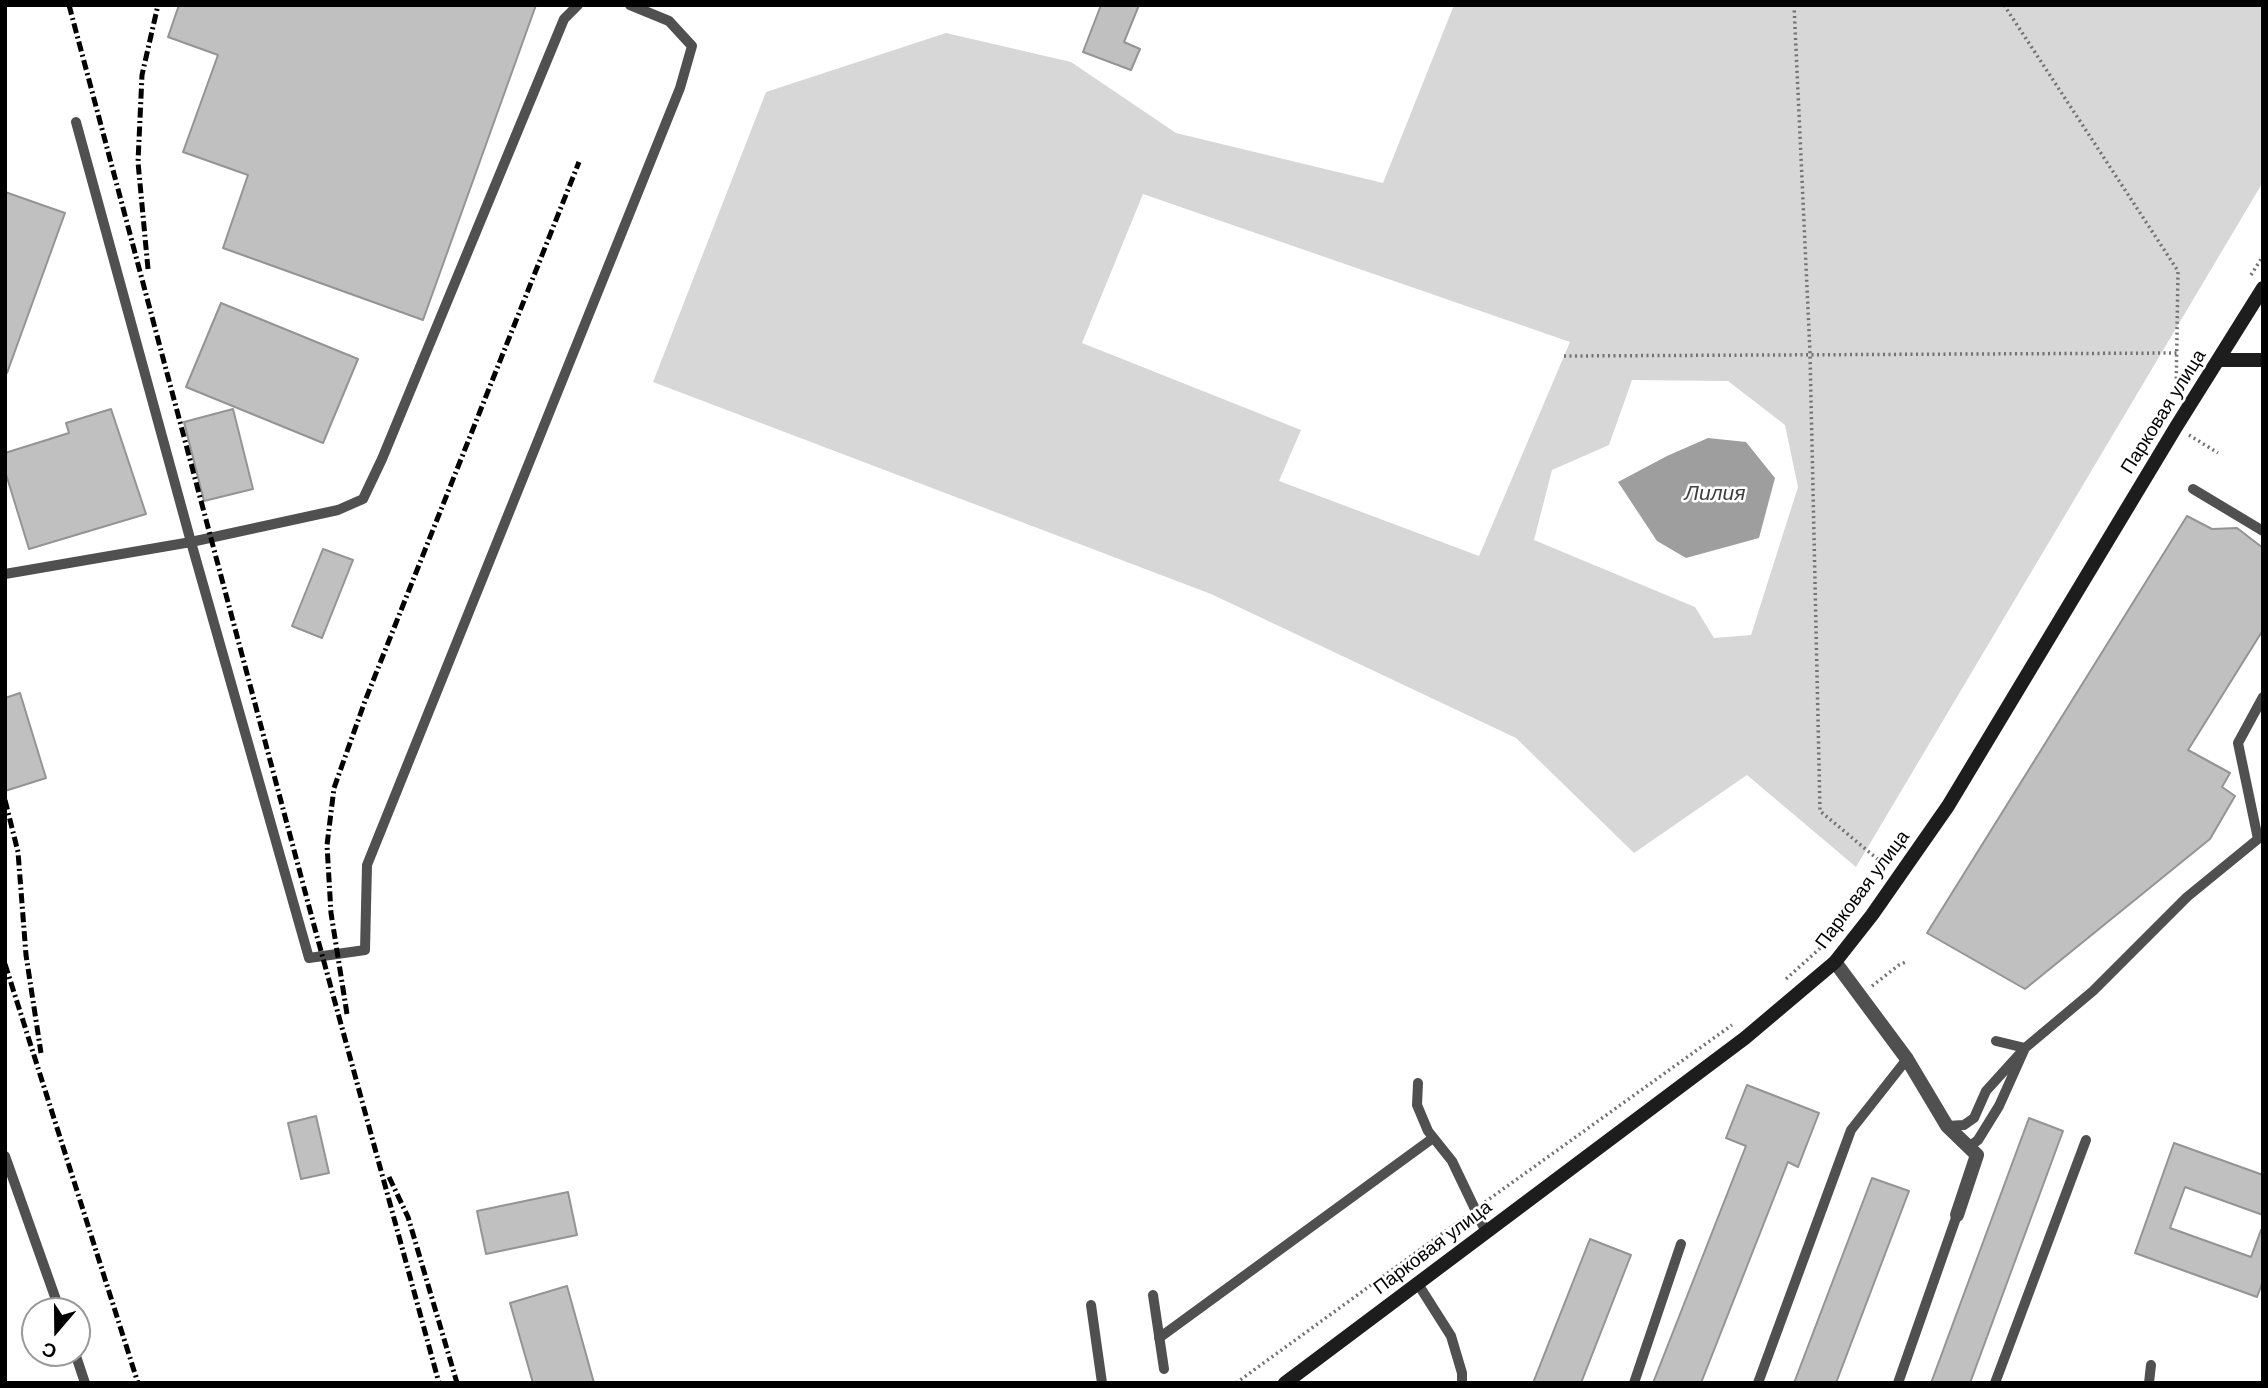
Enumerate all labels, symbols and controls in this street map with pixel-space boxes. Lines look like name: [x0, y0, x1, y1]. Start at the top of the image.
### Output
street label: Парковая улица: [2117, 346, 2211, 478]
water label: Лилия: [1685, 481, 1745, 507]
street label: Парковая улица: [1811, 826, 1915, 954]
street label: Парковая улица: [1369, 1196, 1497, 1300]
north arrow: [21, 1297, 91, 1367]
text: С: [39, 1338, 59, 1363]

